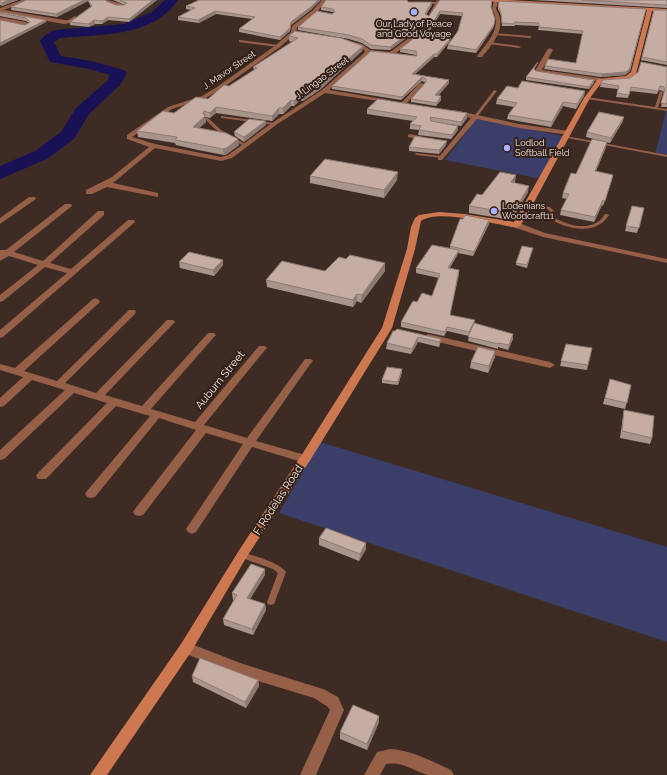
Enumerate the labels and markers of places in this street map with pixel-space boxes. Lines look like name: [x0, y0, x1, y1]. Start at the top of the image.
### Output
marker: Our Lady of Peace and Good Voyage: [409, 7, 419, 17]
place label: Our Lady of Peace and Good Voyage: [376, 19, 453, 39]
place label: Lodlod Softball Field: [515, 138, 570, 158]
marker: Lodlod Softball Field: [502, 143, 512, 153]
place label: Lodenians Woodcraft11: [502, 201, 554, 221]
marker: Lodenians Woodcraft11: [489, 206, 499, 216]

